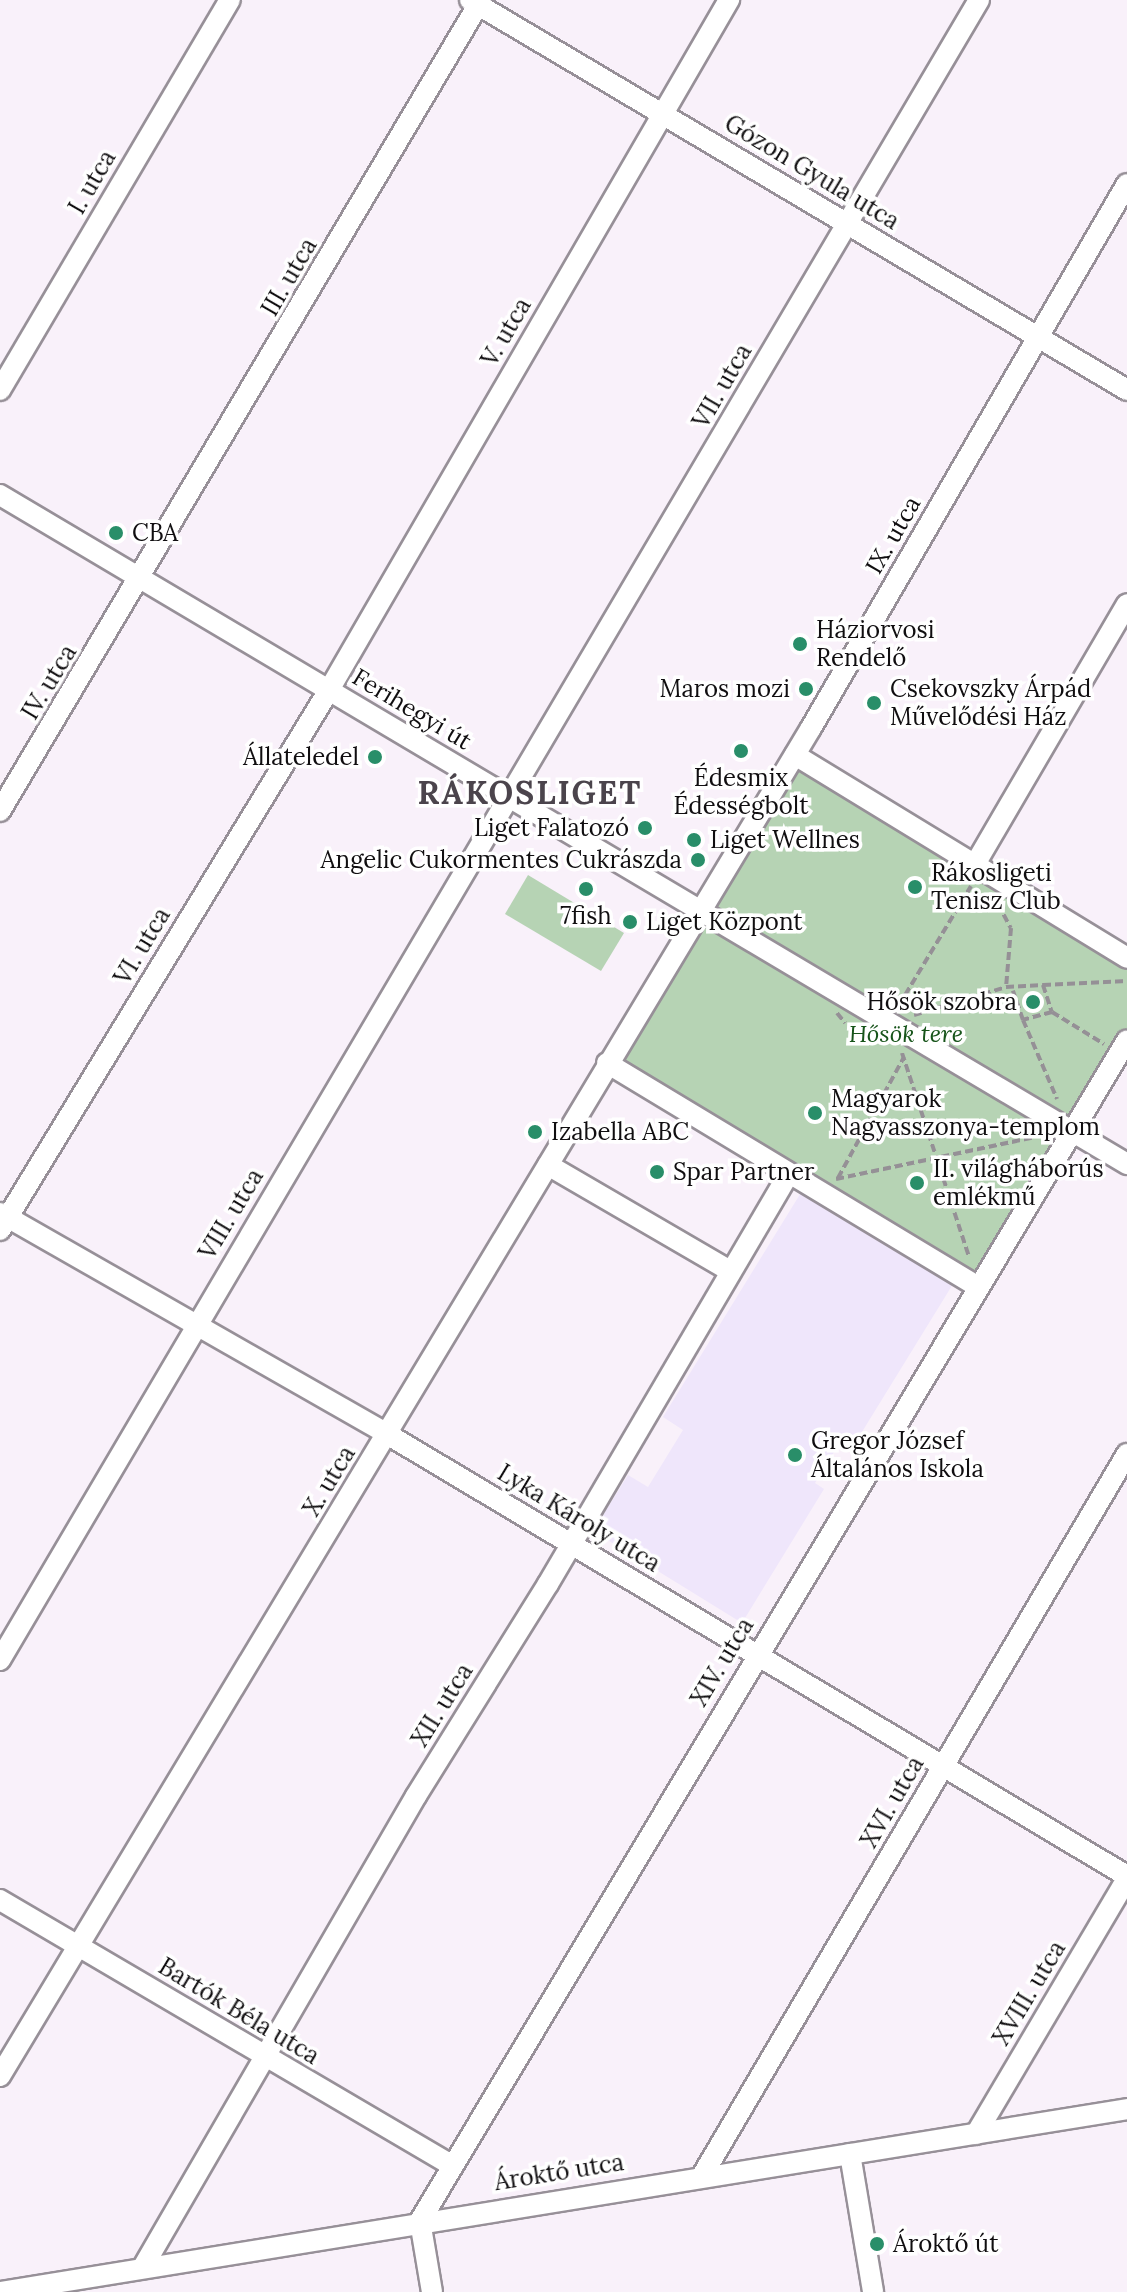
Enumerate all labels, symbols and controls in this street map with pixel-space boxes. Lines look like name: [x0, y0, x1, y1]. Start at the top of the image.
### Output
street label: Gózon Gyula utca: [719, 109, 905, 235]
street label: I. utca: [62, 145, 122, 219]
street label: III. utca: [255, 233, 323, 321]
street label: V. utca: [475, 293, 537, 371]
street label: VII. utca: [686, 339, 758, 433]
street label: IX. utca: [859, 491, 927, 579]
place label: CBA: [132, 519, 178, 547]
marker: CBA: [107, 524, 125, 542]
place label: Háziorvosi Rendelő: [816, 616, 934, 672]
marker: Háziorvosi Rendelő: [791, 635, 809, 653]
street label: IV. utca: [15, 639, 83, 725]
street label: Ferihegyi út: [347, 662, 477, 756]
place label: Maros mozi: [659, 675, 790, 703]
place label: Csekovszky Árpád Művelődési Ház: [890, 675, 1091, 731]
marker: Maros mozi: [797, 680, 815, 698]
marker: Csekovszky Árpád Művelődési Ház: [865, 694, 883, 712]
marker: Édesmix Édességbolt: [732, 742, 750, 760]
place label: Állateledel: [243, 743, 359, 771]
marker: Állateledel: [366, 748, 384, 766]
place label: Édesmix Édességbolt: [673, 764, 809, 820]
district label: RÁKOSLIGET: [418, 774, 642, 812]
place label: Liget Falatozó: [474, 814, 629, 842]
marker: Liget Falatozó: [636, 819, 654, 837]
place label: Liget Wellnes: [710, 826, 860, 854]
marker: Liget Wellnes: [685, 831, 703, 849]
place label: Angelic Cukormentes Cukrászda: [321, 846, 682, 874]
marker: Angelic Cukormentes Cukrászda: [689, 851, 707, 869]
place label: Rákosligeti Tenisz Club: [931, 859, 1061, 915]
marker: Rákosligeti Tenisz Club: [906, 878, 924, 896]
marker: 7fish: [577, 880, 595, 898]
street label: VI. utca: [108, 902, 176, 990]
place label: 7fish: [560, 902, 612, 930]
place label: Liget Központ: [646, 908, 803, 936]
marker: Liget Központ: [621, 913, 639, 931]
place label: Hősök szobra: [867, 988, 1017, 1016]
marker: Hősök szobra: [1024, 993, 1042, 1011]
park label: Hősök tere: [849, 1020, 963, 1048]
place label: Magyarok Nagyasszonya-templom: [831, 1085, 1100, 1141]
marker: Magyarok Nagyasszonya-templom: [806, 1104, 824, 1122]
place label: Izabella ABC: [551, 1118, 689, 1146]
marker: Izabella ABC: [526, 1123, 544, 1141]
place label: II. világháborús emlékmű: [933, 1155, 1104, 1211]
place label: Spar Partner: [673, 1158, 814, 1186]
street label: VIII. utca: [193, 1163, 269, 1265]
marker: Spar Partner: [648, 1163, 666, 1181]
marker: II. világháborús emlékmű: [908, 1174, 926, 1192]
place label: Gregor József Általános Iskola: [811, 1427, 984, 1483]
street label: X. utca: [297, 1441, 361, 1521]
marker: Gregor József Általános Iskola: [786, 1446, 804, 1464]
street label: Lyka Károly utca: [492, 1458, 666, 1578]
street label: XIV. utca: [684, 1613, 760, 1711]
street label: XII. utca: [405, 1658, 479, 1752]
street label: XVI. utca: [854, 1751, 930, 1853]
street label: XVIII. utca: [987, 1936, 1071, 2050]
street label: Bartók Béla utca: [153, 1952, 325, 2070]
street label: Ároktő utca: [492, 2148, 626, 2196]
place label: Ároktő út: [893, 2230, 998, 2258]
marker: Ároktő út: [868, 2235, 886, 2253]

